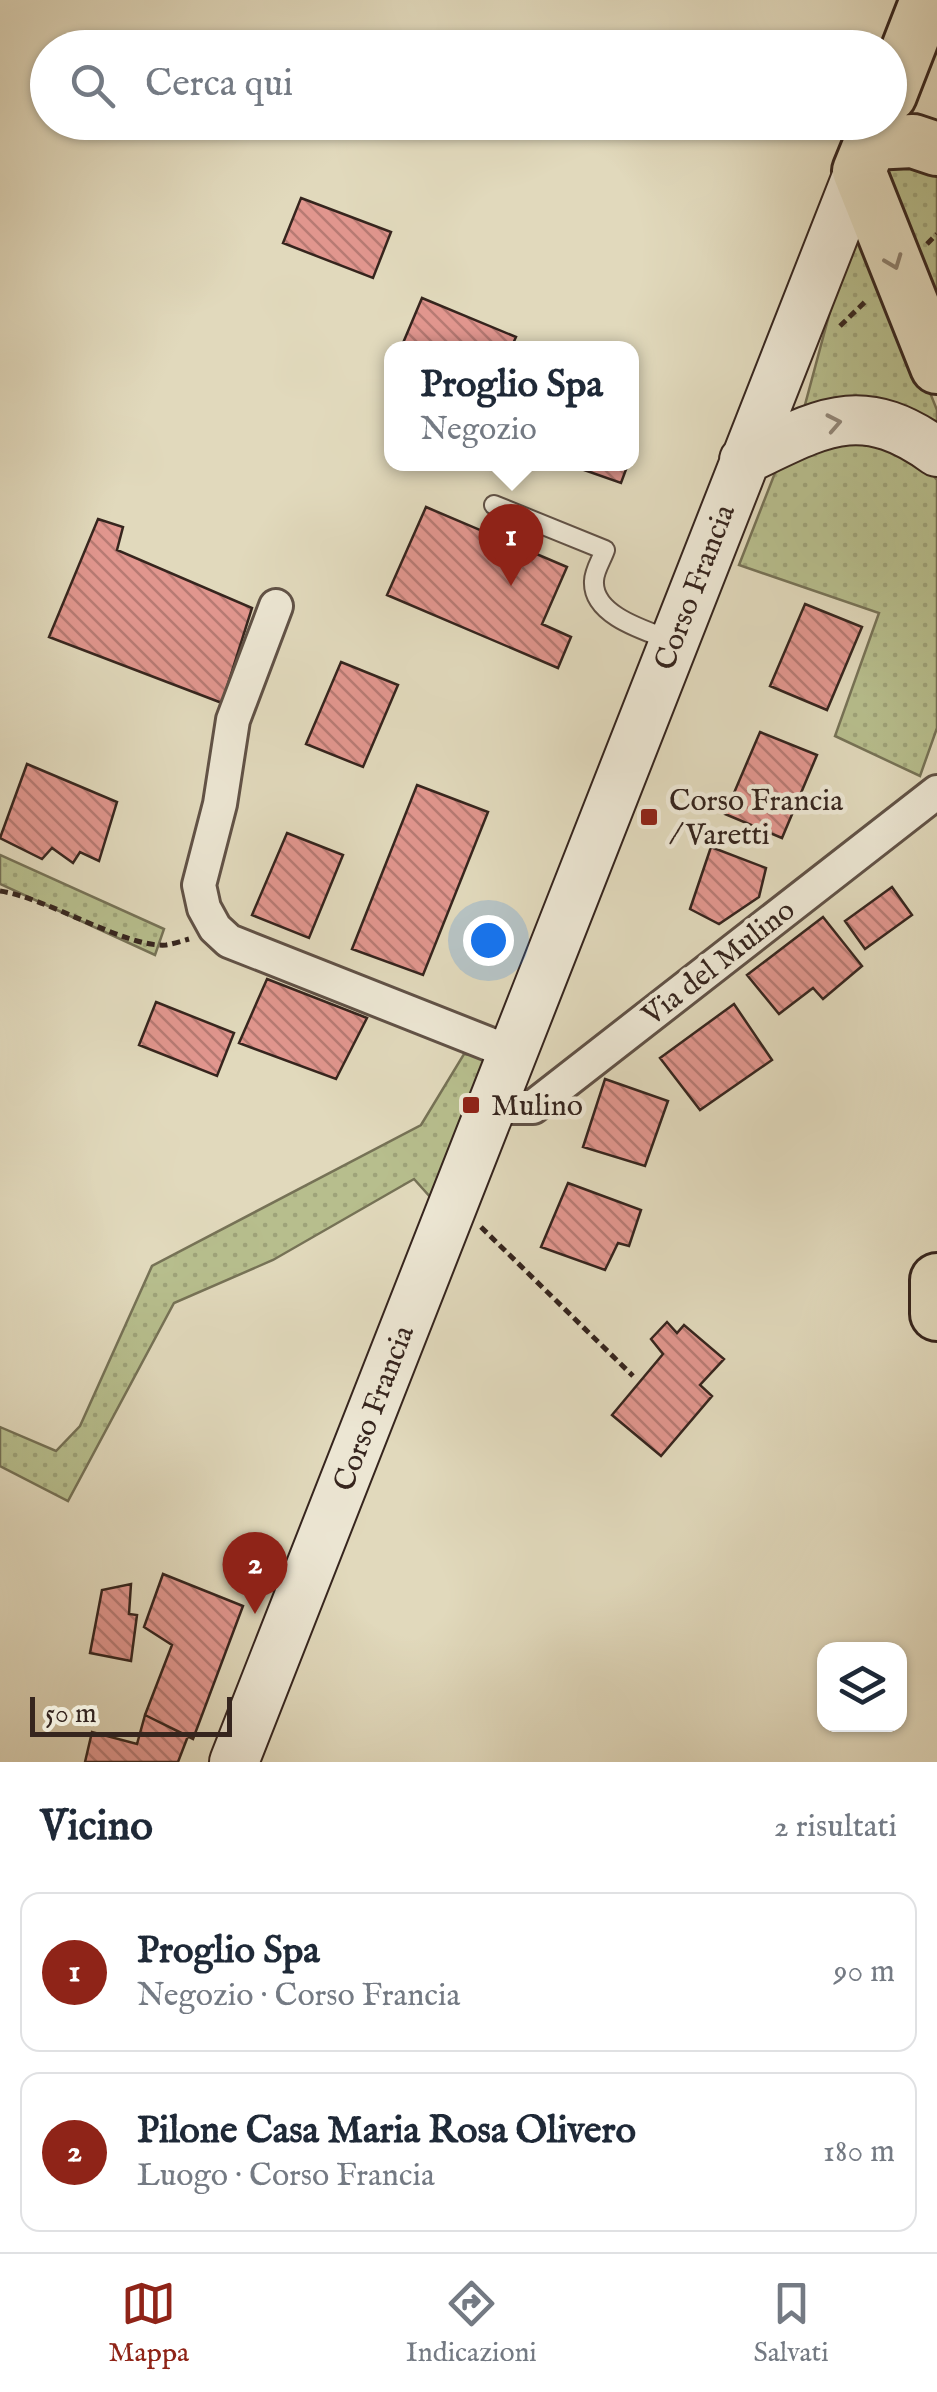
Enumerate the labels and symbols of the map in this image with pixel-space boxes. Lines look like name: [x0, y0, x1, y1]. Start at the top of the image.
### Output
one-way arrow: [882, 252, 902, 270]
one-way arrow: [825, 413, 842, 434]
street label: Corso Francia: [647, 500, 745, 676]
pin: 1: [478, 504, 544, 586]
place label: Corso Francia / Varetti: [669, 783, 843, 855]
marker: Corso Francia / Varetti: [638, 806, 660, 828]
street label: Via del Mulino: [634, 892, 803, 1036]
your location: [463, 915, 514, 966]
place label: Mulino: [491, 1088, 583, 1126]
marker: Mulino: [460, 1094, 482, 1116]
street label: Corso Francia: [326, 1321, 424, 1497]
pin: 2: [222, 1532, 288, 1614]
scale bar: [30, 1692, 232, 1736]

